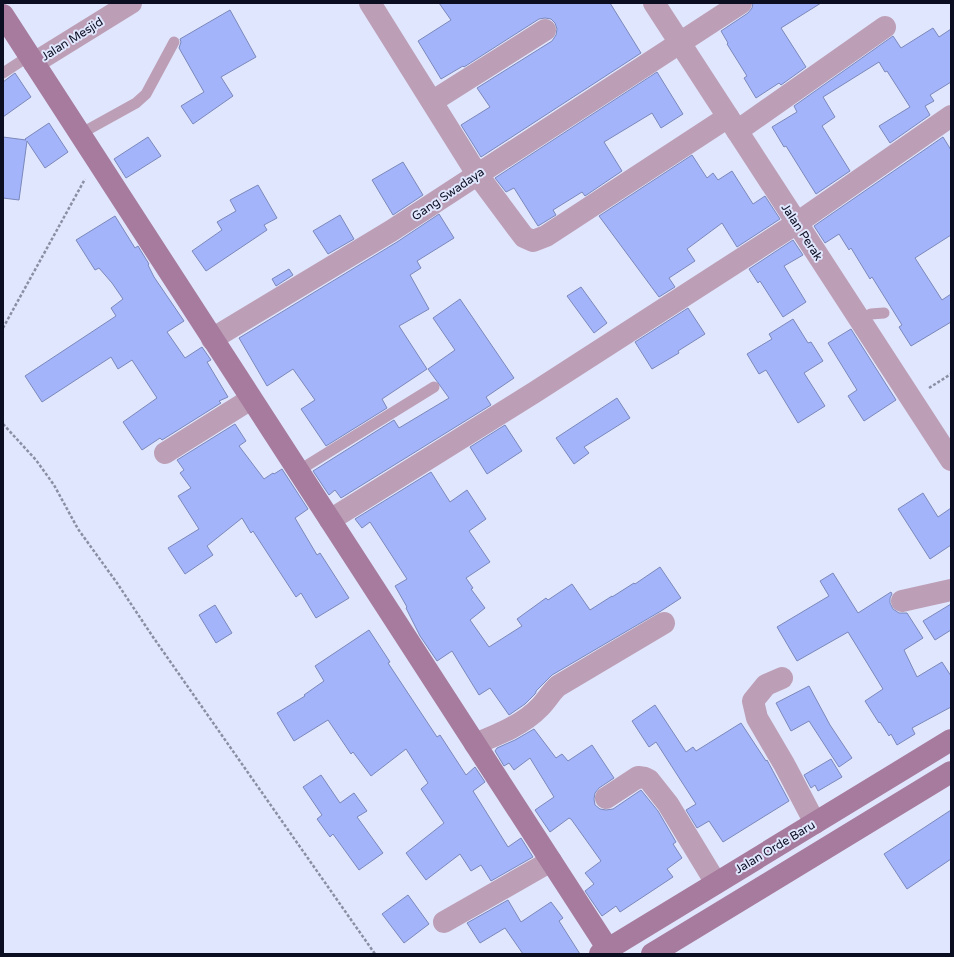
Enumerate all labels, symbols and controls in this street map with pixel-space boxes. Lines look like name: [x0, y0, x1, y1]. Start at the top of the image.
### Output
street label: Jalan Mesjid: [39, 14, 105, 64]
street label: Gang Swadaya: [409, 165, 487, 223]
street label: Jalan Perak: [778, 201, 826, 263]
street label: Jalan Orde Baru: [732, 818, 818, 876]

